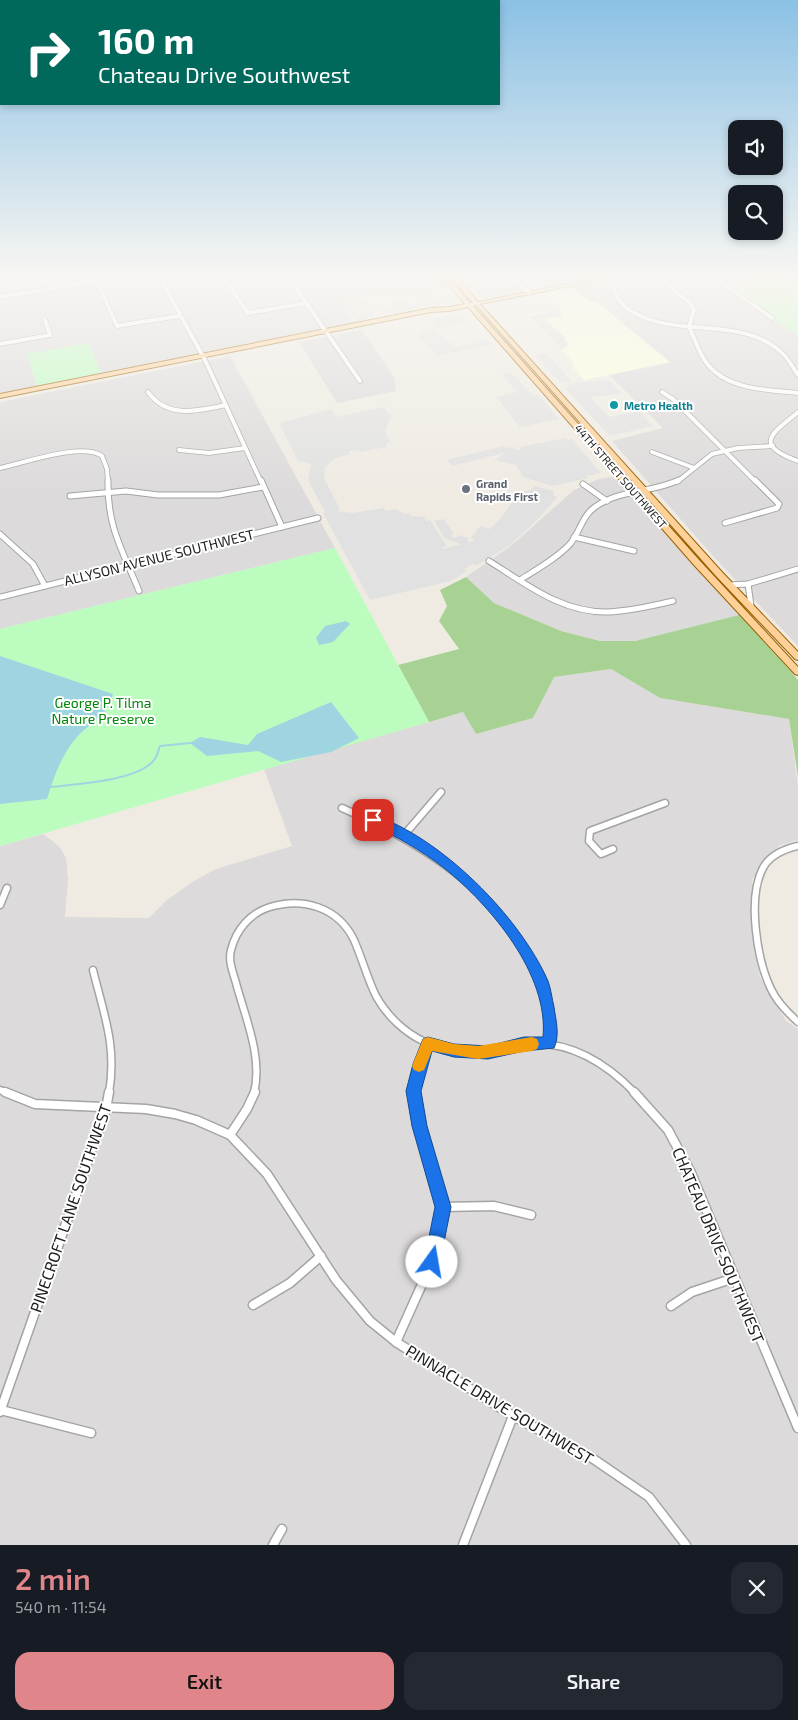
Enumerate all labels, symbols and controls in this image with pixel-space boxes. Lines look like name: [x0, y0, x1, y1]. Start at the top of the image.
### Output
text: 160 m: [98, 19, 194, 61]
icon: right: [15, 20, 80, 85]
text: Chateau Drive Southwest: [98, 61, 350, 87]
map controls: [728, 120, 783, 240]
button: sound: [728, 120, 783, 175]
button: search: [728, 185, 783, 240]
marker: Metro Health: [608, 399, 620, 411]
place label: Metro Health: [624, 399, 693, 412]
street label: 44TH STREET SOUTHWEST: [572, 421, 670, 531]
place label: Grand Rapids First: [476, 477, 539, 503]
marker: Grand Rapids First: [460, 483, 472, 495]
street label: ALLYSON AVENUE SOUTHWEST: [62, 525, 256, 589]
park label: George P. Tilma Nature Preserve: [51, 694, 155, 727]
pin: [352, 799, 394, 841]
icon: arrive: [359, 806, 387, 834]
street label: PINECROFT LANE SOUTHWEST: [25, 1101, 115, 1315]
street label: CHATEAU DRIVE SOUTHWEST: [669, 1144, 769, 1346]
position arrow: [405, 1235, 457, 1287]
street label: PINNACLE DRIVE SOUTHWEST: [403, 1340, 597, 1468]
text: 2 min: [15, 1560, 91, 1596]
button: close: [731, 1562, 783, 1614]
text: 540 m · 11:54: [15, 1597, 107, 1616]
button: Exit: [15, 1652, 394, 1710]
button: Share: [404, 1652, 783, 1710]

